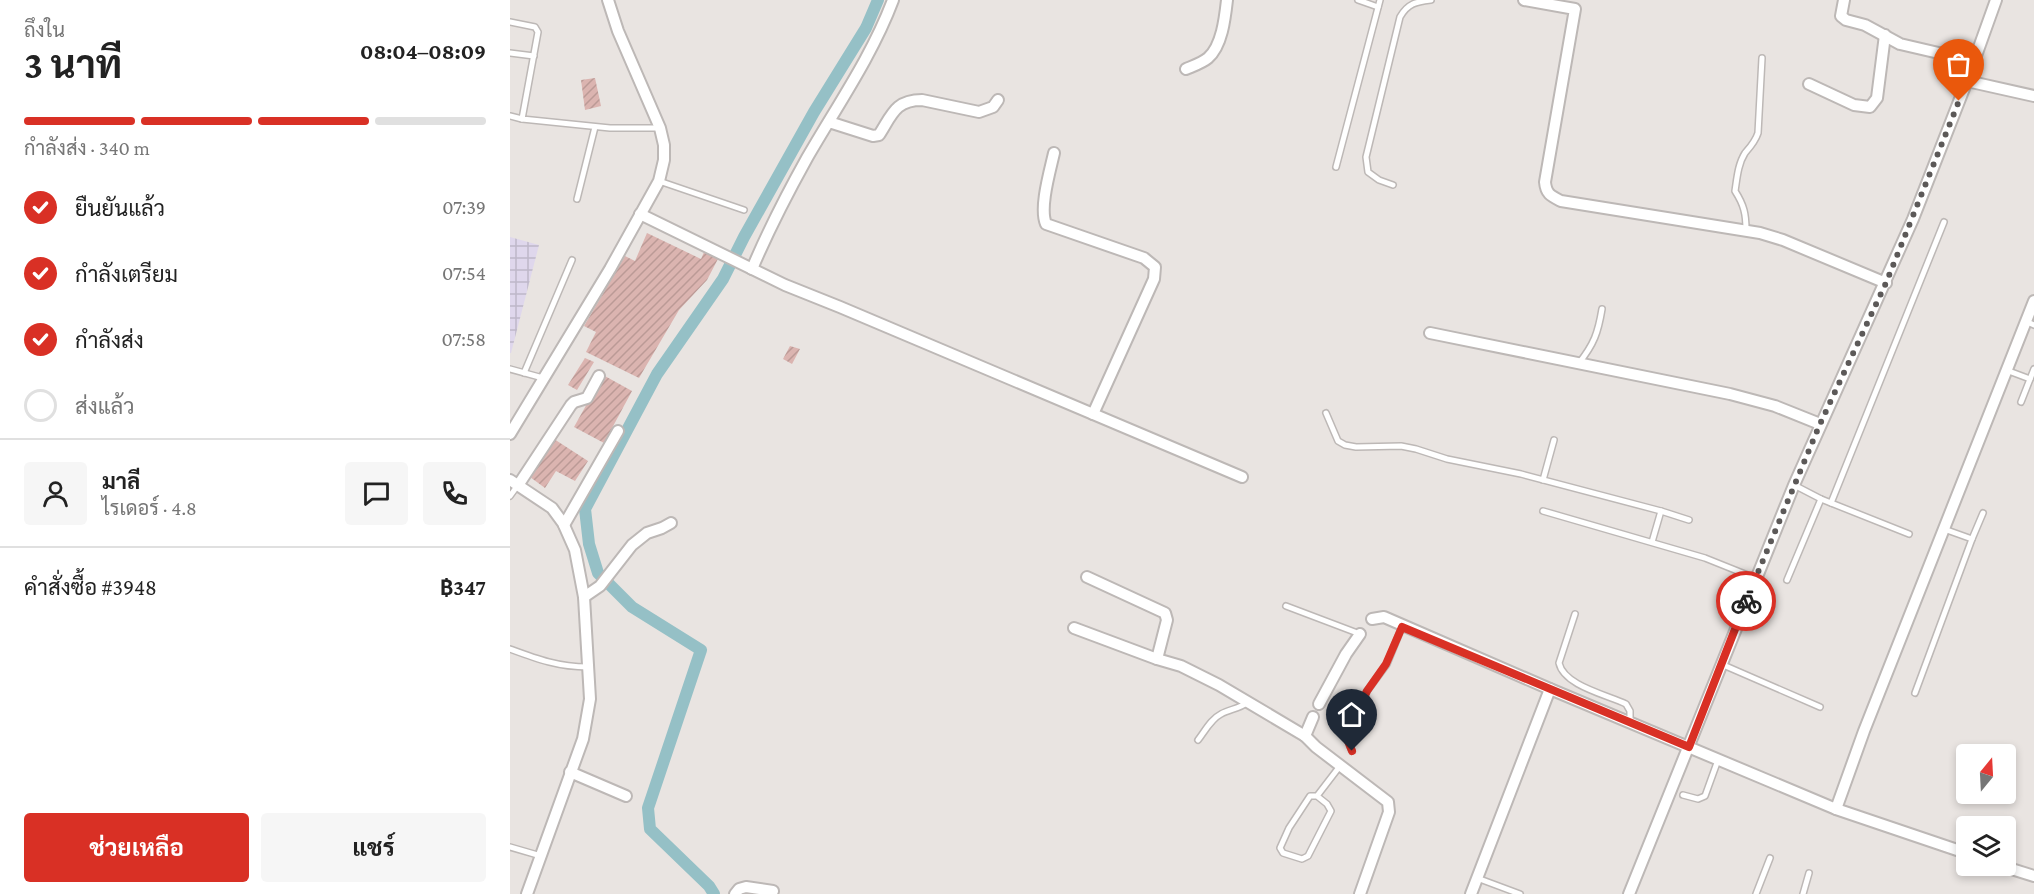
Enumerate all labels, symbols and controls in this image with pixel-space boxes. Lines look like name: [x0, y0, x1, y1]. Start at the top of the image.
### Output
text: ถึงใน: [24, 19, 65, 41]
text: 08:04–08:09: [360, 39, 486, 64]
pin: [1933, 39, 1984, 101]
text: 3 นาที: [24, 43, 122, 86]
icon: bag: [1942, 48, 1975, 81]
text: กำลังส่ง · 340 m: [24, 137, 150, 159]
icon: check: [24, 191, 57, 224]
text: ยืนยันแล้ว: [75, 196, 165, 221]
text: 07:39: [442, 196, 486, 218]
icon: check: [24, 257, 57, 290]
text: กำลังเตรียม: [75, 262, 178, 287]
text: 07:54: [442, 262, 486, 284]
icon: check: [24, 323, 57, 356]
text: กำลังส่ง: [75, 328, 144, 353]
text: 07:58: [441, 328, 486, 350]
text: ส่งแล้ว: [75, 394, 135, 419]
button: person: [24, 462, 87, 525]
button: chat: [345, 462, 408, 525]
button: phone: [423, 462, 486, 525]
text: มาลี: [102, 469, 140, 494]
text: ไรเดอร์ · 4.8: [102, 497, 197, 519]
courier: [1716, 571, 1776, 631]
text: คำสั่งซื้อ #3948: [24, 575, 157, 600]
text: ฿347: [440, 575, 486, 600]
icon: bike: [1730, 585, 1763, 618]
pin: [1326, 689, 1377, 751]
icon: home: [1335, 698, 1368, 731]
north arrow: [1956, 744, 2016, 804]
map controls: [1956, 744, 2016, 876]
button: ช่วยเหลือ: [24, 813, 249, 882]
button: แชร์: [261, 813, 486, 882]
button: layers: [1956, 816, 2016, 876]

